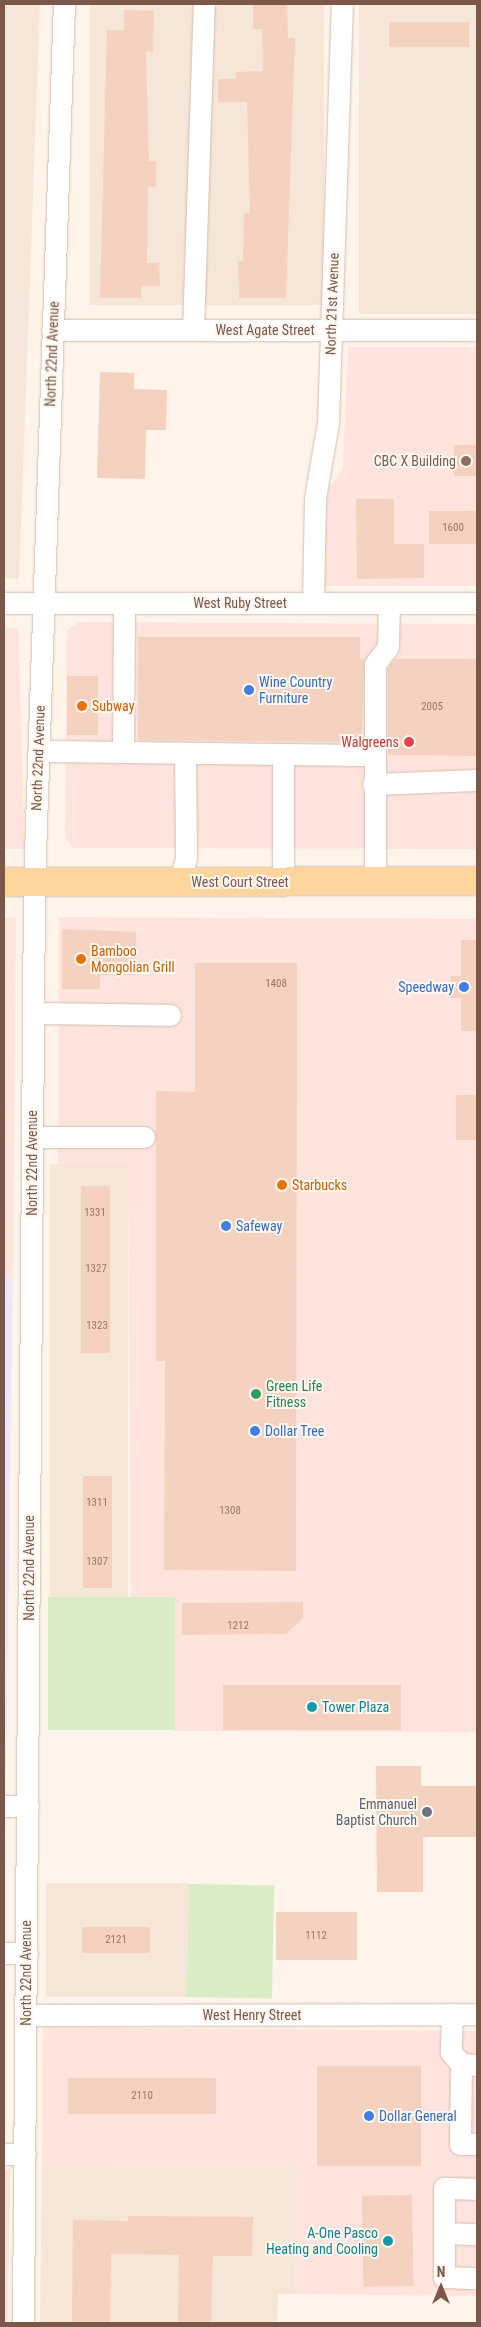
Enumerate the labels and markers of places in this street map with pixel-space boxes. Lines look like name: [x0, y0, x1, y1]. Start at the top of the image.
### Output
place label: CBC X Building: [374, 453, 456, 469]
marker: CBC X Building: [460, 455, 472, 467]
place label: Wine Country Furniture: [259, 674, 332, 706]
marker: Wine Country Furniture: [243, 684, 255, 696]
place label: Subway: [92, 698, 134, 714]
marker: Subway: [76, 700, 88, 712]
place label: Walgreens: [341, 734, 399, 750]
marker: Walgreens: [403, 736, 415, 748]
place label: Bamboo Mongolian Grill: [91, 943, 175, 976]
marker: Bamboo Mongolian Grill: [75, 953, 87, 965]
place label: Speedway: [398, 979, 454, 995]
marker: Speedway: [458, 981, 470, 993]
place label: Starbucks: [292, 1177, 347, 1193]
marker: Starbucks: [276, 1179, 288, 1191]
place label: Safeway: [236, 1218, 282, 1234]
marker: Safeway: [220, 1220, 232, 1232]
place label: Green Life Fitness: [266, 1378, 322, 1410]
marker: Green Life Fitness: [250, 1388, 262, 1400]
place label: Dollar Tree: [265, 1423, 325, 1439]
marker: Dollar Tree: [249, 1425, 261, 1437]
place label: Tower Plaza: [322, 1699, 389, 1715]
marker: Tower Plaza: [306, 1701, 318, 1713]
place label: Emmanuel Baptist Church: [336, 1796, 417, 1828]
marker: Emmanuel Baptist Church: [421, 1806, 433, 1818]
place label: Dollar General: [379, 2108, 457, 2124]
marker: Dollar General: [363, 2110, 375, 2122]
place label: A-One Pasco Heating and Cooling: [266, 2225, 378, 2258]
marker: A-One Pasco Heating and Cooling: [382, 2235, 394, 2247]

